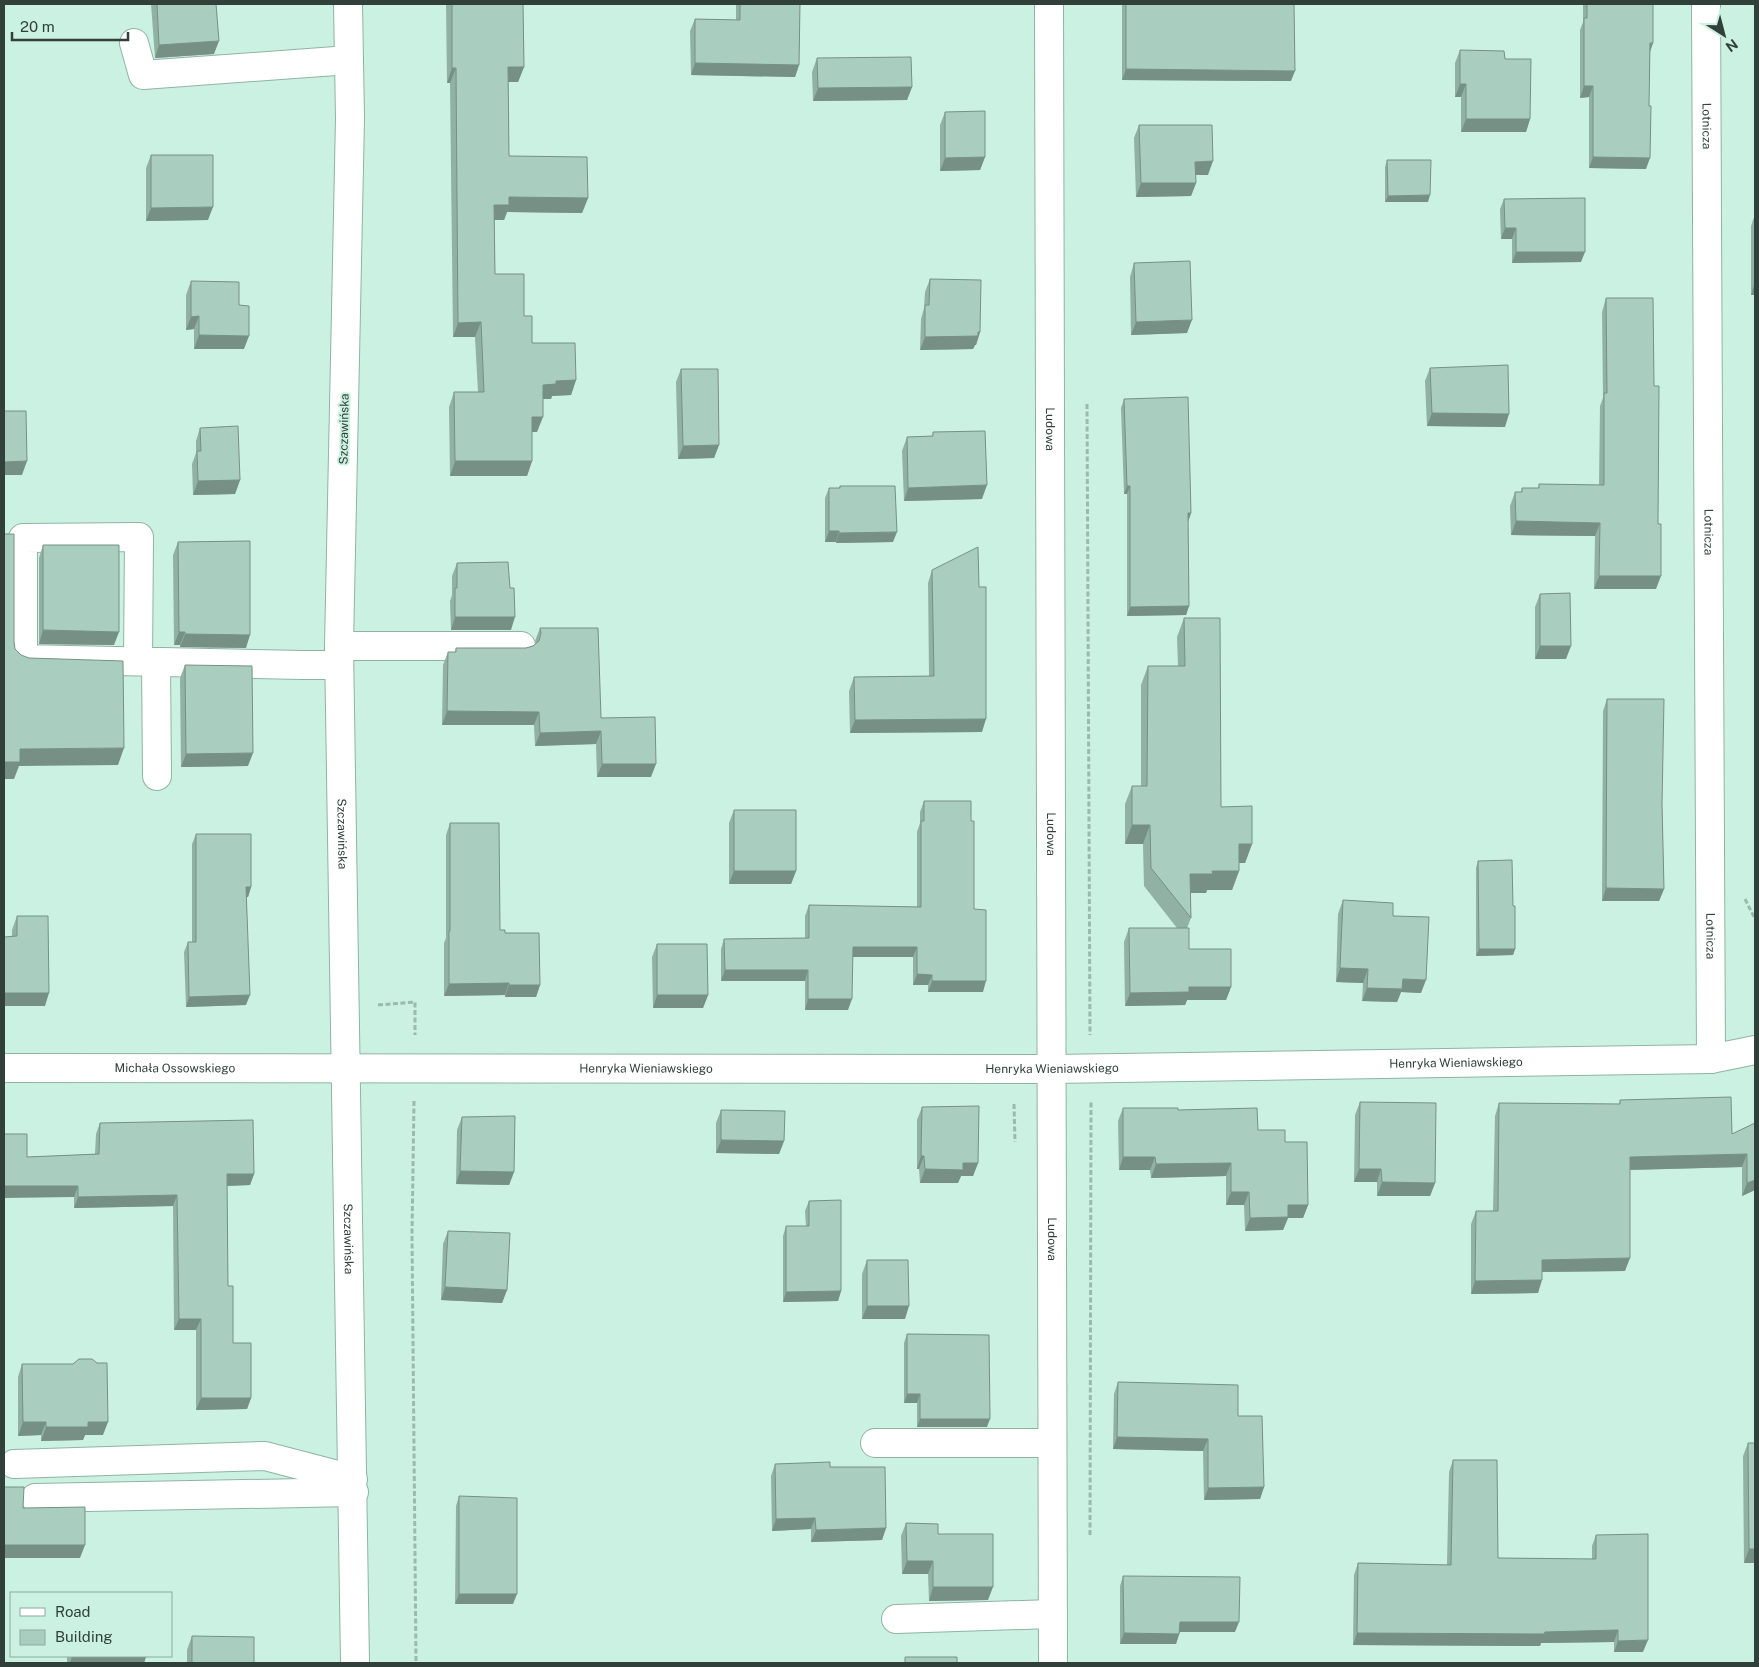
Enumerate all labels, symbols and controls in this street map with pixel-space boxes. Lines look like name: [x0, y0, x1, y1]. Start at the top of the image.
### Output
scale bar: [12, 10, 129, 42]
north arrow: [1699, 10, 1749, 60]
text: 20 m: [20, 18, 55, 35]
text: N: [1723, 36, 1741, 55]
street label: Lotnicza: [1699, 103, 1714, 149]
street label: Szczawińska: [336, 393, 352, 465]
street label: Ludowa: [1043, 407, 1057, 451]
street label: Lotnicza: [1701, 509, 1716, 555]
street label: Szczawińska: [334, 798, 350, 869]
street label: Ludowa: [1044, 812, 1058, 856]
street label: Lotnicza: [1703, 913, 1718, 959]
street label: Henryka Wieniawskiego: [1389, 1055, 1523, 1071]
street label: Michała Ossowskiego: [115, 1061, 236, 1075]
street label: Henryka Wieniawskiego: [985, 1061, 1119, 1076]
street label: Henryka Wieniawskiego: [579, 1062, 713, 1076]
street label: Szczawińska: [341, 1203, 356, 1274]
street label: Ludowa: [1045, 1217, 1059, 1261]
legend: [10, 1592, 172, 1657]
text: Road: [55, 1603, 91, 1620]
text: Building: [55, 1628, 113, 1645]

